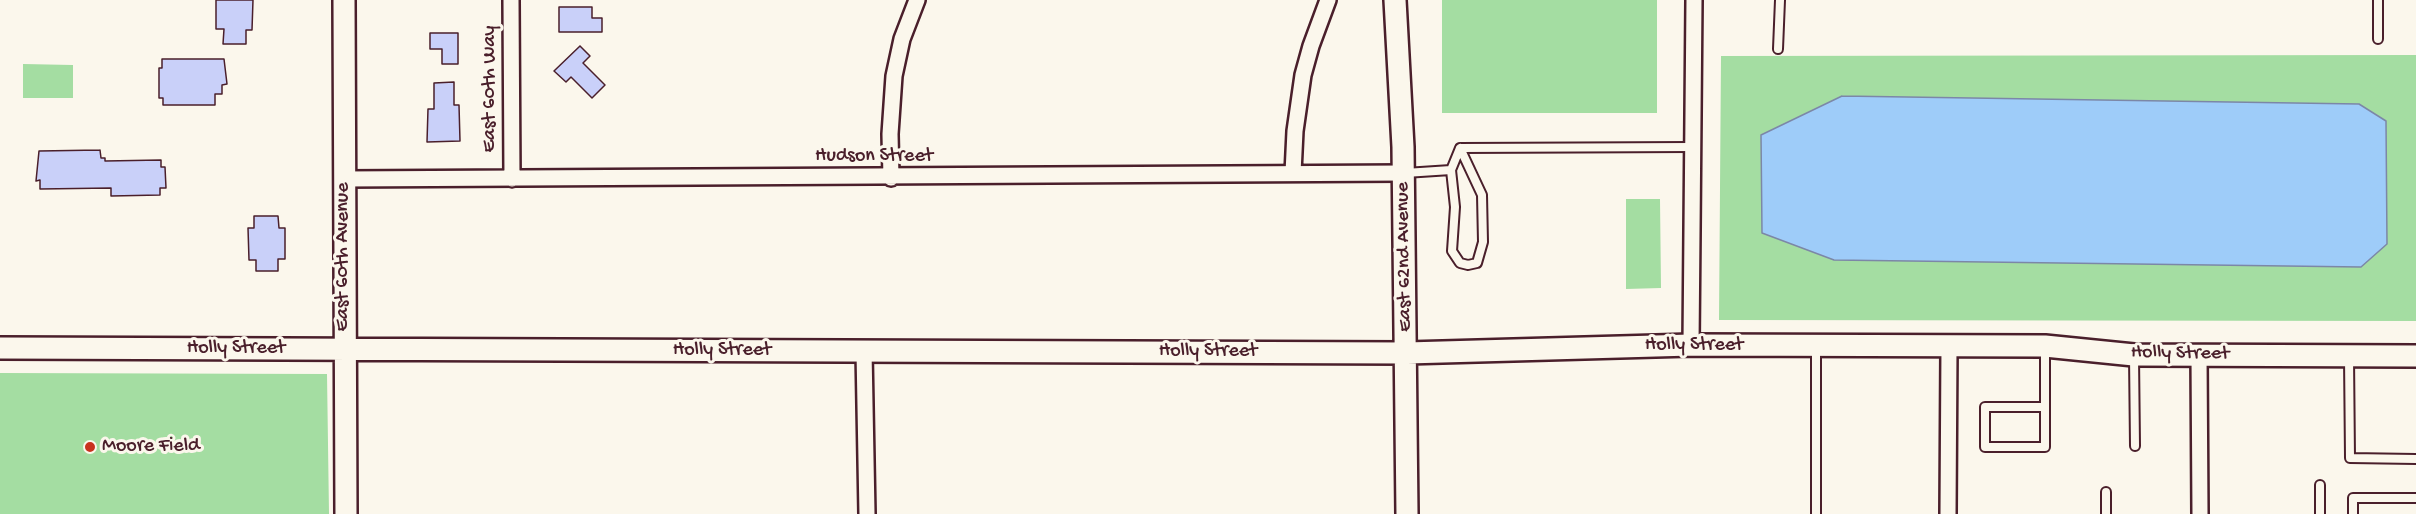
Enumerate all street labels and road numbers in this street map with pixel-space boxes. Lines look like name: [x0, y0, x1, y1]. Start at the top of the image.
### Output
street label: East 60th Way: [479, 26, 503, 152]
street label: Hudson Street: [815, 145, 933, 169]
street label: East 60th Avenue: [332, 182, 356, 332]
street label: East 62nd Avenue: [1392, 182, 1418, 332]
street label: Holly Street: [1645, 334, 1743, 358]
street label: Holly Street: [187, 337, 285, 361]
street label: Holly Street: [673, 339, 771, 363]
street label: Holly Street: [1159, 340, 1257, 364]
street label: Holly Street: [2131, 341, 2229, 367]

